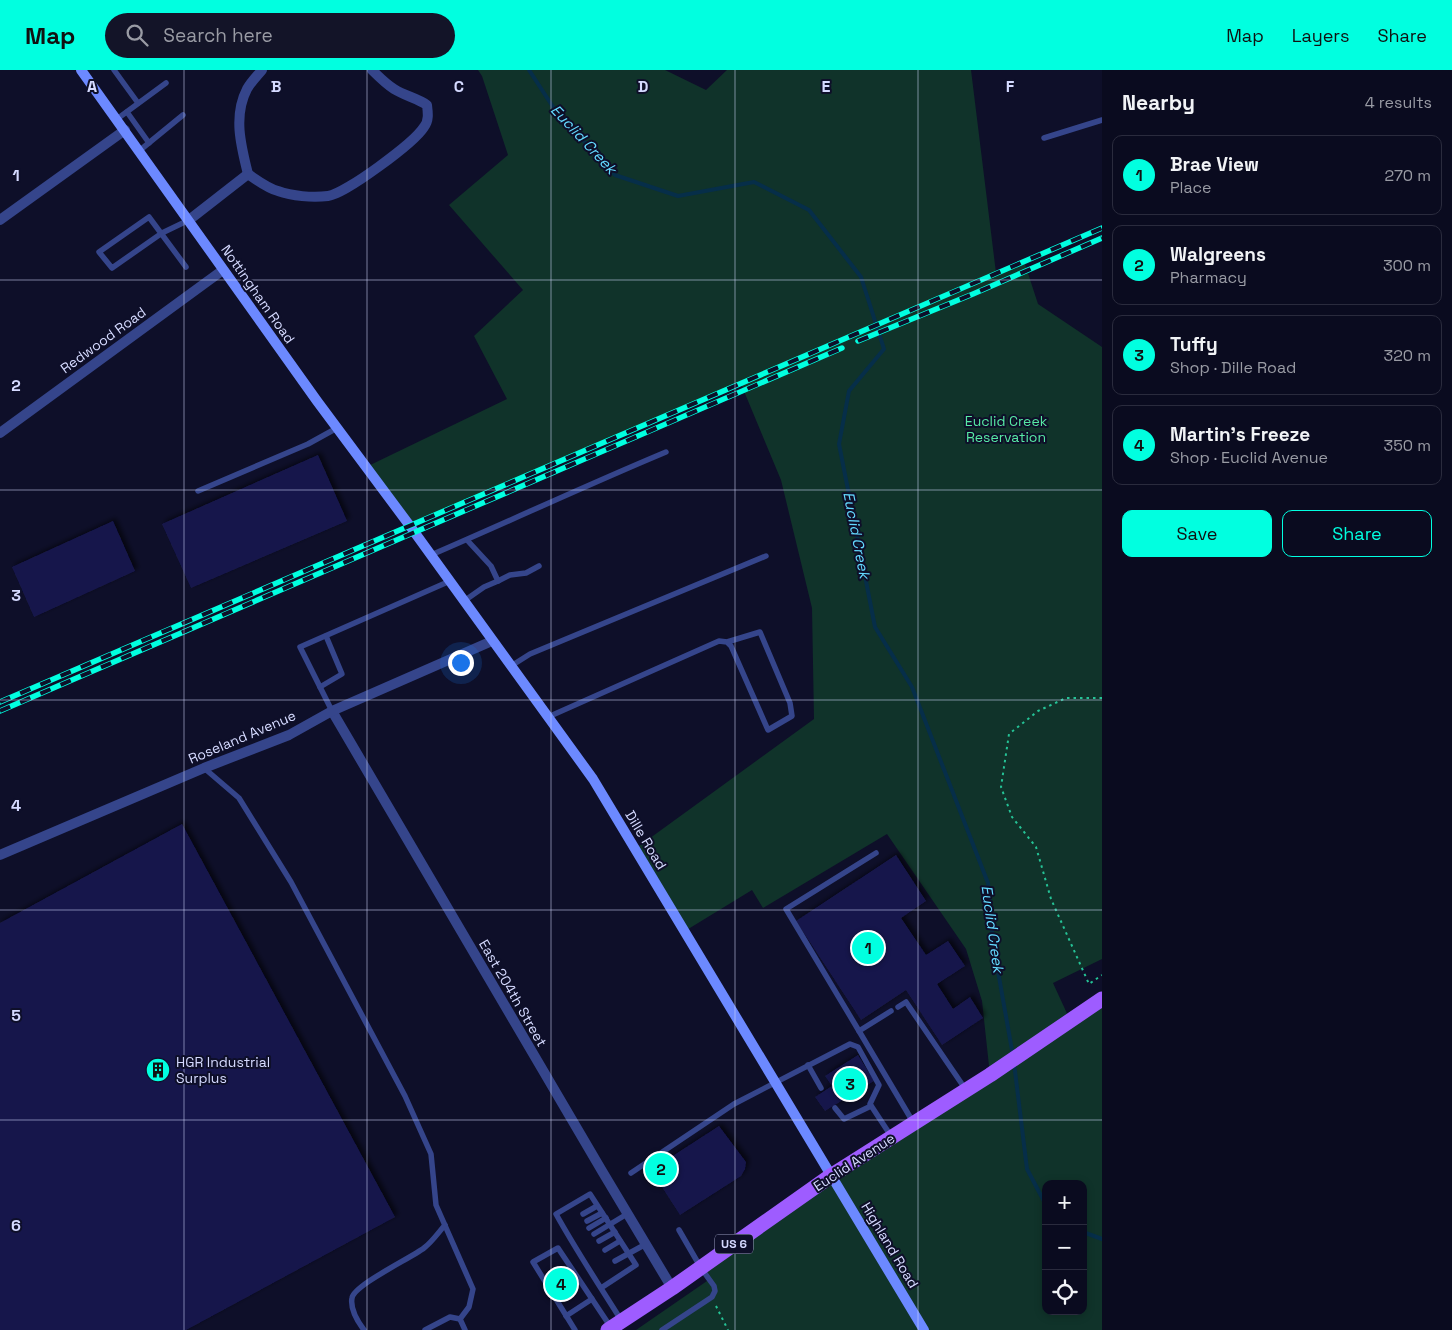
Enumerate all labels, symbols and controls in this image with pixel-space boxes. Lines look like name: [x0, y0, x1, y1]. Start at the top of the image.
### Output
search box: [105, 13, 455, 58]
text: Map: [25, 20, 75, 51]
icon: search: [123, 21, 151, 49]
text: Search here: [163, 23, 273, 48]
text: Map: [1226, 24, 1264, 47]
text: Layers: [1292, 24, 1349, 47]
text: Share: [1377, 24, 1427, 47]
text: A: [87, 76, 97, 97]
text: B: [271, 76, 281, 97]
text: C: [454, 76, 464, 97]
text: D: [638, 76, 648, 97]
text: E: [822, 76, 831, 97]
text: F: [1006, 76, 1015, 97]
text: Nearby: [1122, 89, 1195, 116]
text: 4 results: [1365, 92, 1432, 113]
water label: Euclid Creek: [547, 100, 622, 179]
text: Brae View: [1170, 152, 1259, 177]
text: 1: [12, 165, 20, 186]
text: 1: [1135, 165, 1143, 186]
text: 270 m: [1384, 165, 1431, 186]
text: Place: [1170, 177, 1212, 198]
street label: Nottingham Road: [217, 241, 299, 347]
text: Walgreens: [1170, 242, 1266, 267]
text: 2: [1134, 255, 1144, 276]
text: 300 m: [1383, 255, 1431, 276]
text: Pharmacy: [1170, 267, 1247, 288]
street label: Redwood Road: [57, 303, 149, 377]
text: Tuffy: [1170, 332, 1218, 357]
text: 3: [1134, 345, 1144, 366]
text: 320 m: [1384, 345, 1431, 366]
text: Shop · Dille Road: [1170, 357, 1296, 378]
text: 2: [11, 375, 21, 396]
park label: Euclid Creek Reservation: [965, 412, 1048, 446]
text: Martin's Freeze: [1170, 422, 1310, 447]
text: 4: [1134, 435, 1144, 456]
text: 350 m: [1384, 435, 1431, 456]
text: Shop · Euclid Avenue: [1170, 447, 1328, 468]
water label: Euclid Creek: [839, 490, 875, 582]
button: Save: [1122, 510, 1272, 557]
button: Share: [1282, 510, 1432, 557]
text: 3: [11, 585, 21, 606]
your location: [448, 650, 474, 676]
street label: Roseland Avenue: [186, 706, 298, 768]
text: 4: [11, 795, 21, 816]
street label: Dille Road: [621, 807, 671, 873]
water label: Euclid Creek: [977, 884, 1009, 976]
pin: 1: [852, 929, 884, 967]
street label: East 204th Street: [475, 936, 551, 1050]
text: 5: [11, 1005, 21, 1026]
place label: HGR Industrial Surplus: [176, 1053, 270, 1087]
building icon: HGR Industrial Surplus: [145, 1057, 171, 1083]
pin: 3: [834, 1065, 866, 1103]
street label: Euclid Avenue: [810, 1129, 898, 1195]
pin: 2: [645, 1150, 677, 1188]
map controls: [1042, 1180, 1087, 1315]
button: +: [1042, 1180, 1087, 1225]
street label: Highland Road: [857, 1199, 923, 1291]
text: 6: [11, 1215, 21, 1236]
button: −: [1042, 1225, 1087, 1270]
road number: US 6: [715, 1234, 753, 1254]
pin: 4: [545, 1265, 577, 1303]
button: locate: [1042, 1270, 1087, 1315]

